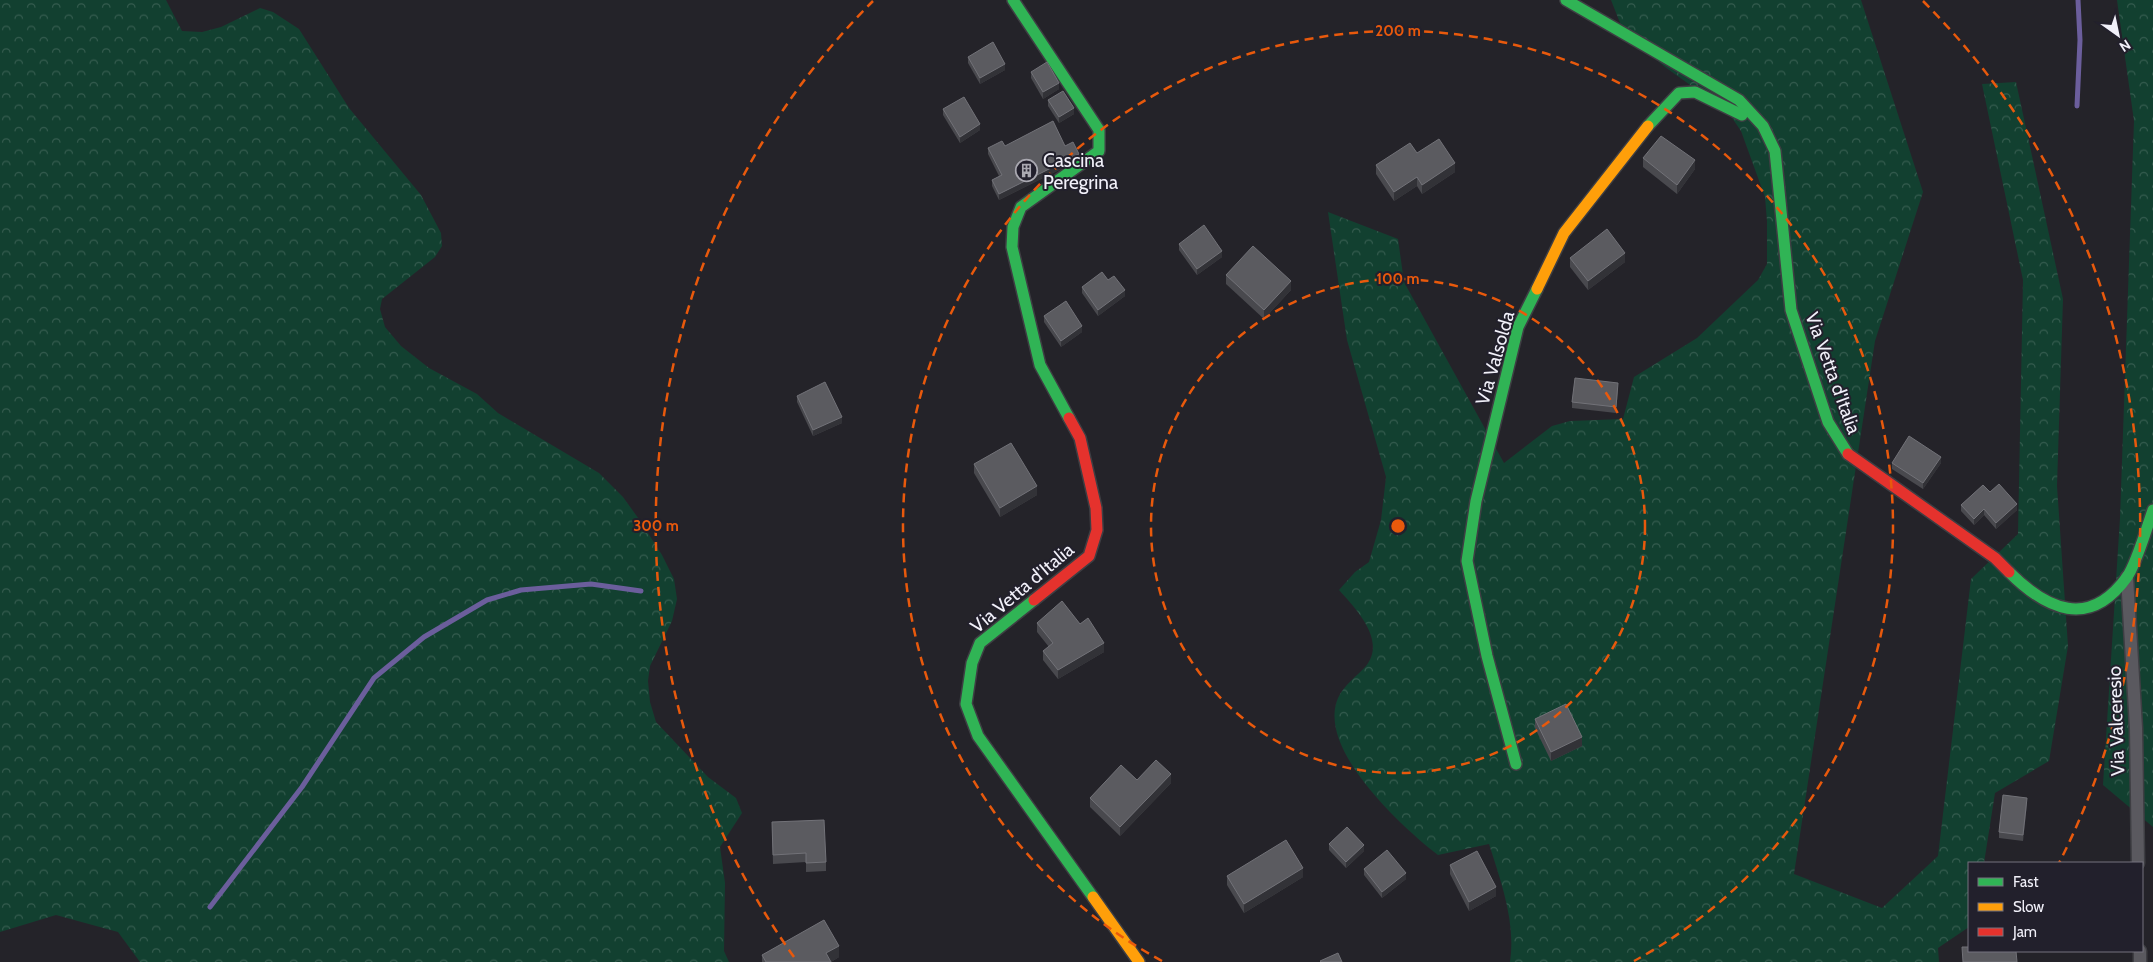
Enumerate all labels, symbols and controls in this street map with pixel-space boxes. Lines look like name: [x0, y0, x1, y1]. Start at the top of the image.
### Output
north arrow: [2093, 10, 2143, 60]
text: 200 m: [1375, 22, 1421, 40]
text: N: [2116, 36, 2134, 56]
place label: Cascina Peregrina: [1043, 149, 1118, 194]
building icon: Cascina Peregrina: [1015, 159, 1039, 183]
text: 100 m: [1376, 270, 1420, 288]
street label: Via Valsolda: [1471, 308, 1519, 408]
street label: Via Vetta d'Italia: [1800, 309, 1866, 437]
text: 300 m: [633, 517, 679, 535]
centre of rings: [1389, 517, 1407, 535]
street label: Via Vetta d'Italia: [966, 538, 1078, 638]
street label: Via Valceresio: [2103, 666, 2129, 776]
legend: [1968, 862, 2143, 952]
text: Fast: [2013, 873, 2038, 891]
text: Slow: [2013, 898, 2044, 916]
text: Jam: [2012, 923, 2037, 941]

